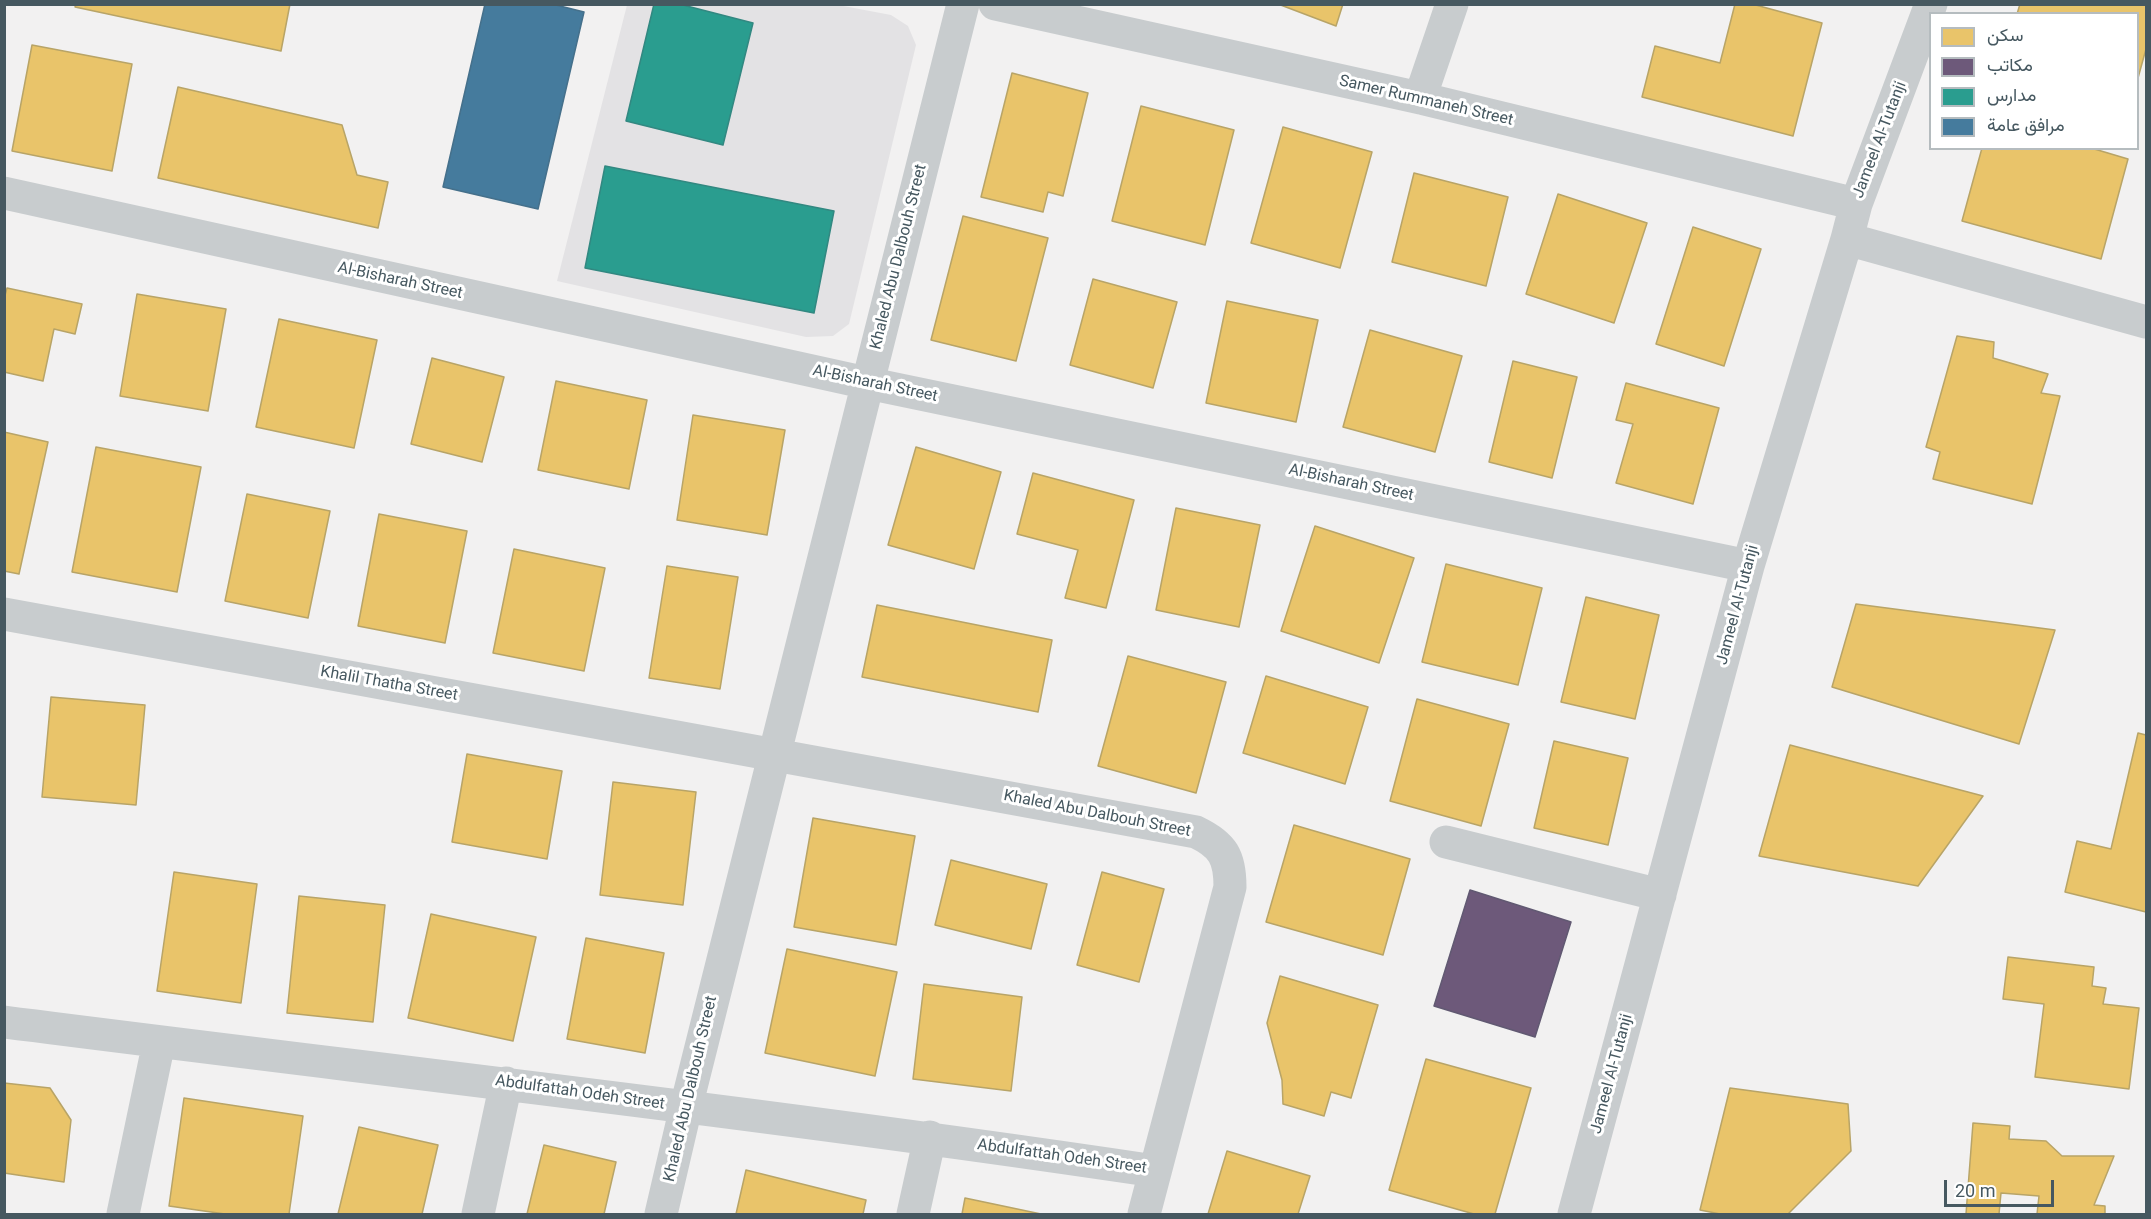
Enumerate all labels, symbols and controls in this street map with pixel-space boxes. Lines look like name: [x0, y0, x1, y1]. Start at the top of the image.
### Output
legend: [1929, 12, 2139, 150]
text: سكن: [1987, 24, 2023, 45]
text: مكاتب: [1987, 54, 2033, 75]
street label: Samer Rummaneh Street: [1337, 72, 1515, 130]
street label: Jameel Al-Tutanji: [1849, 79, 1911, 201]
text: مدارس: [1987, 84, 2036, 105]
text: مرافق عامة: [1987, 114, 2065, 135]
street label: Khaled Abu Dalbouh Street: [867, 162, 931, 352]
street label: Al-Bisharah Street: [336, 258, 464, 304]
street label: Al-Bisharah Street: [811, 361, 939, 407]
street label: Al-Bisharah Street: [1287, 460, 1415, 506]
street label: Jameel Al-Tutanji: [1713, 543, 1763, 667]
street label: Khalil Thatha Street: [319, 662, 459, 706]
street label: Khaled Abu Dalbouh Street: [1002, 786, 1192, 842]
street label: Khaled Abu Dalbouh Street: [660, 994, 722, 1184]
street label: Jameel Al-Tutanji: [1587, 1012, 1637, 1136]
street label: Abdulfattah Odeh Street: [494, 1072, 666, 1114]
street label: Abdulfattah Odeh Street: [976, 1136, 1148, 1178]
scale bar: [1947, 1168, 2056, 1206]
text: 20 m: [1955, 1180, 1995, 1201]

